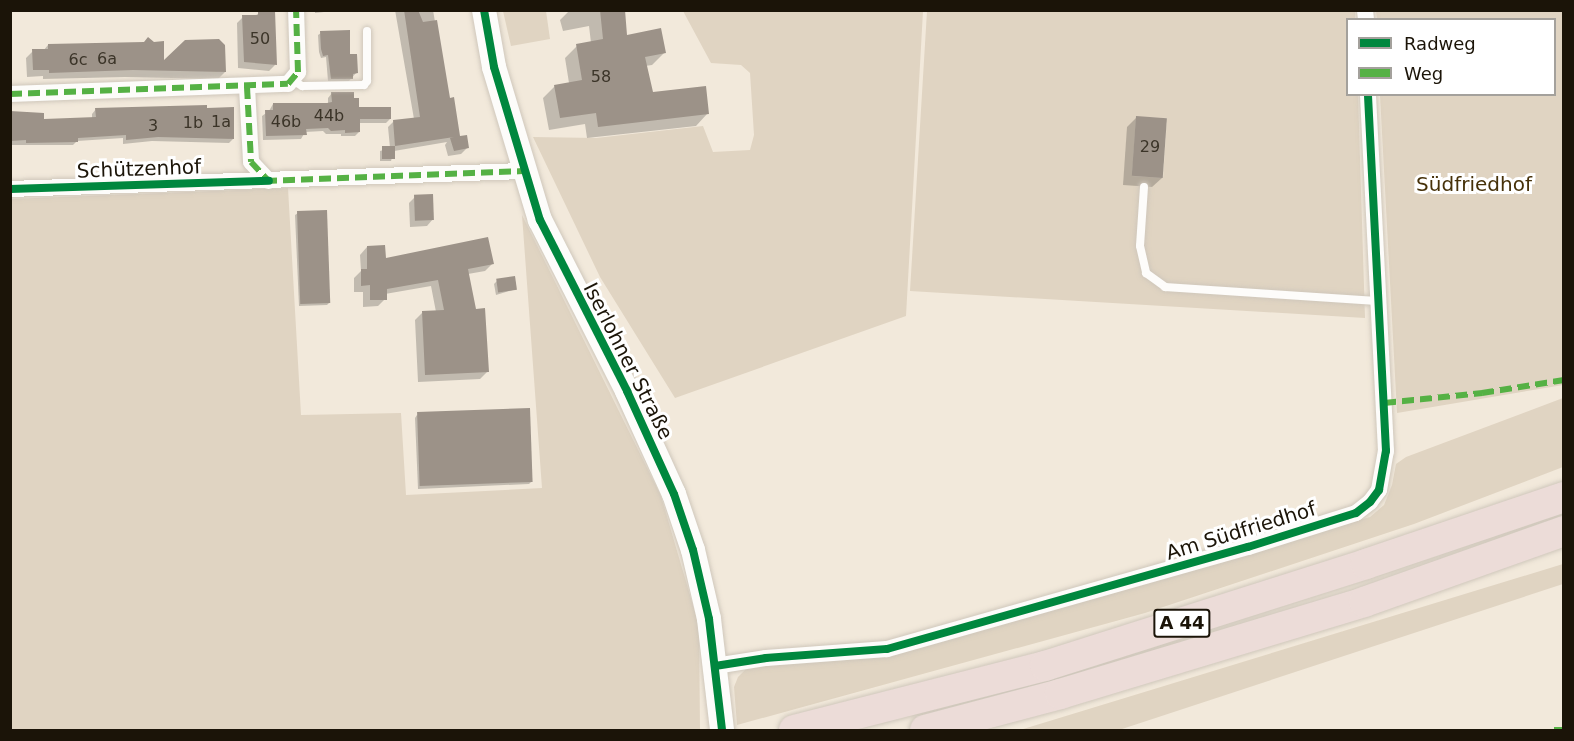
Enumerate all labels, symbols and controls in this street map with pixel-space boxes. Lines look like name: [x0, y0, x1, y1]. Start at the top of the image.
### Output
legend: [1346, 18, 1556, 96]
house number: 50: [250, 29, 270, 49]
text: Radweg: [1404, 33, 1476, 54]
house number: 6a: [97, 49, 117, 69]
house number: 6c: [69, 50, 87, 70]
text: Weg: [1404, 63, 1443, 84]
house number: 58: [591, 67, 611, 87]
house number: 44b: [314, 106, 344, 126]
house number: 1a: [211, 112, 231, 132]
house number: 46b: [271, 112, 301, 132]
house number: 1b: [183, 113, 203, 133]
house number: 3: [148, 116, 158, 136]
house number: 29: [1140, 137, 1160, 157]
street label: Schützenhof: [76, 155, 202, 183]
park label: Südfriedhof: [1416, 172, 1532, 196]
street label: Iserlohner Straße: [578, 279, 678, 443]
street label: Am Südfriedhof: [1163, 497, 1319, 565]
road number: A 44: [1152, 608, 1212, 638]

